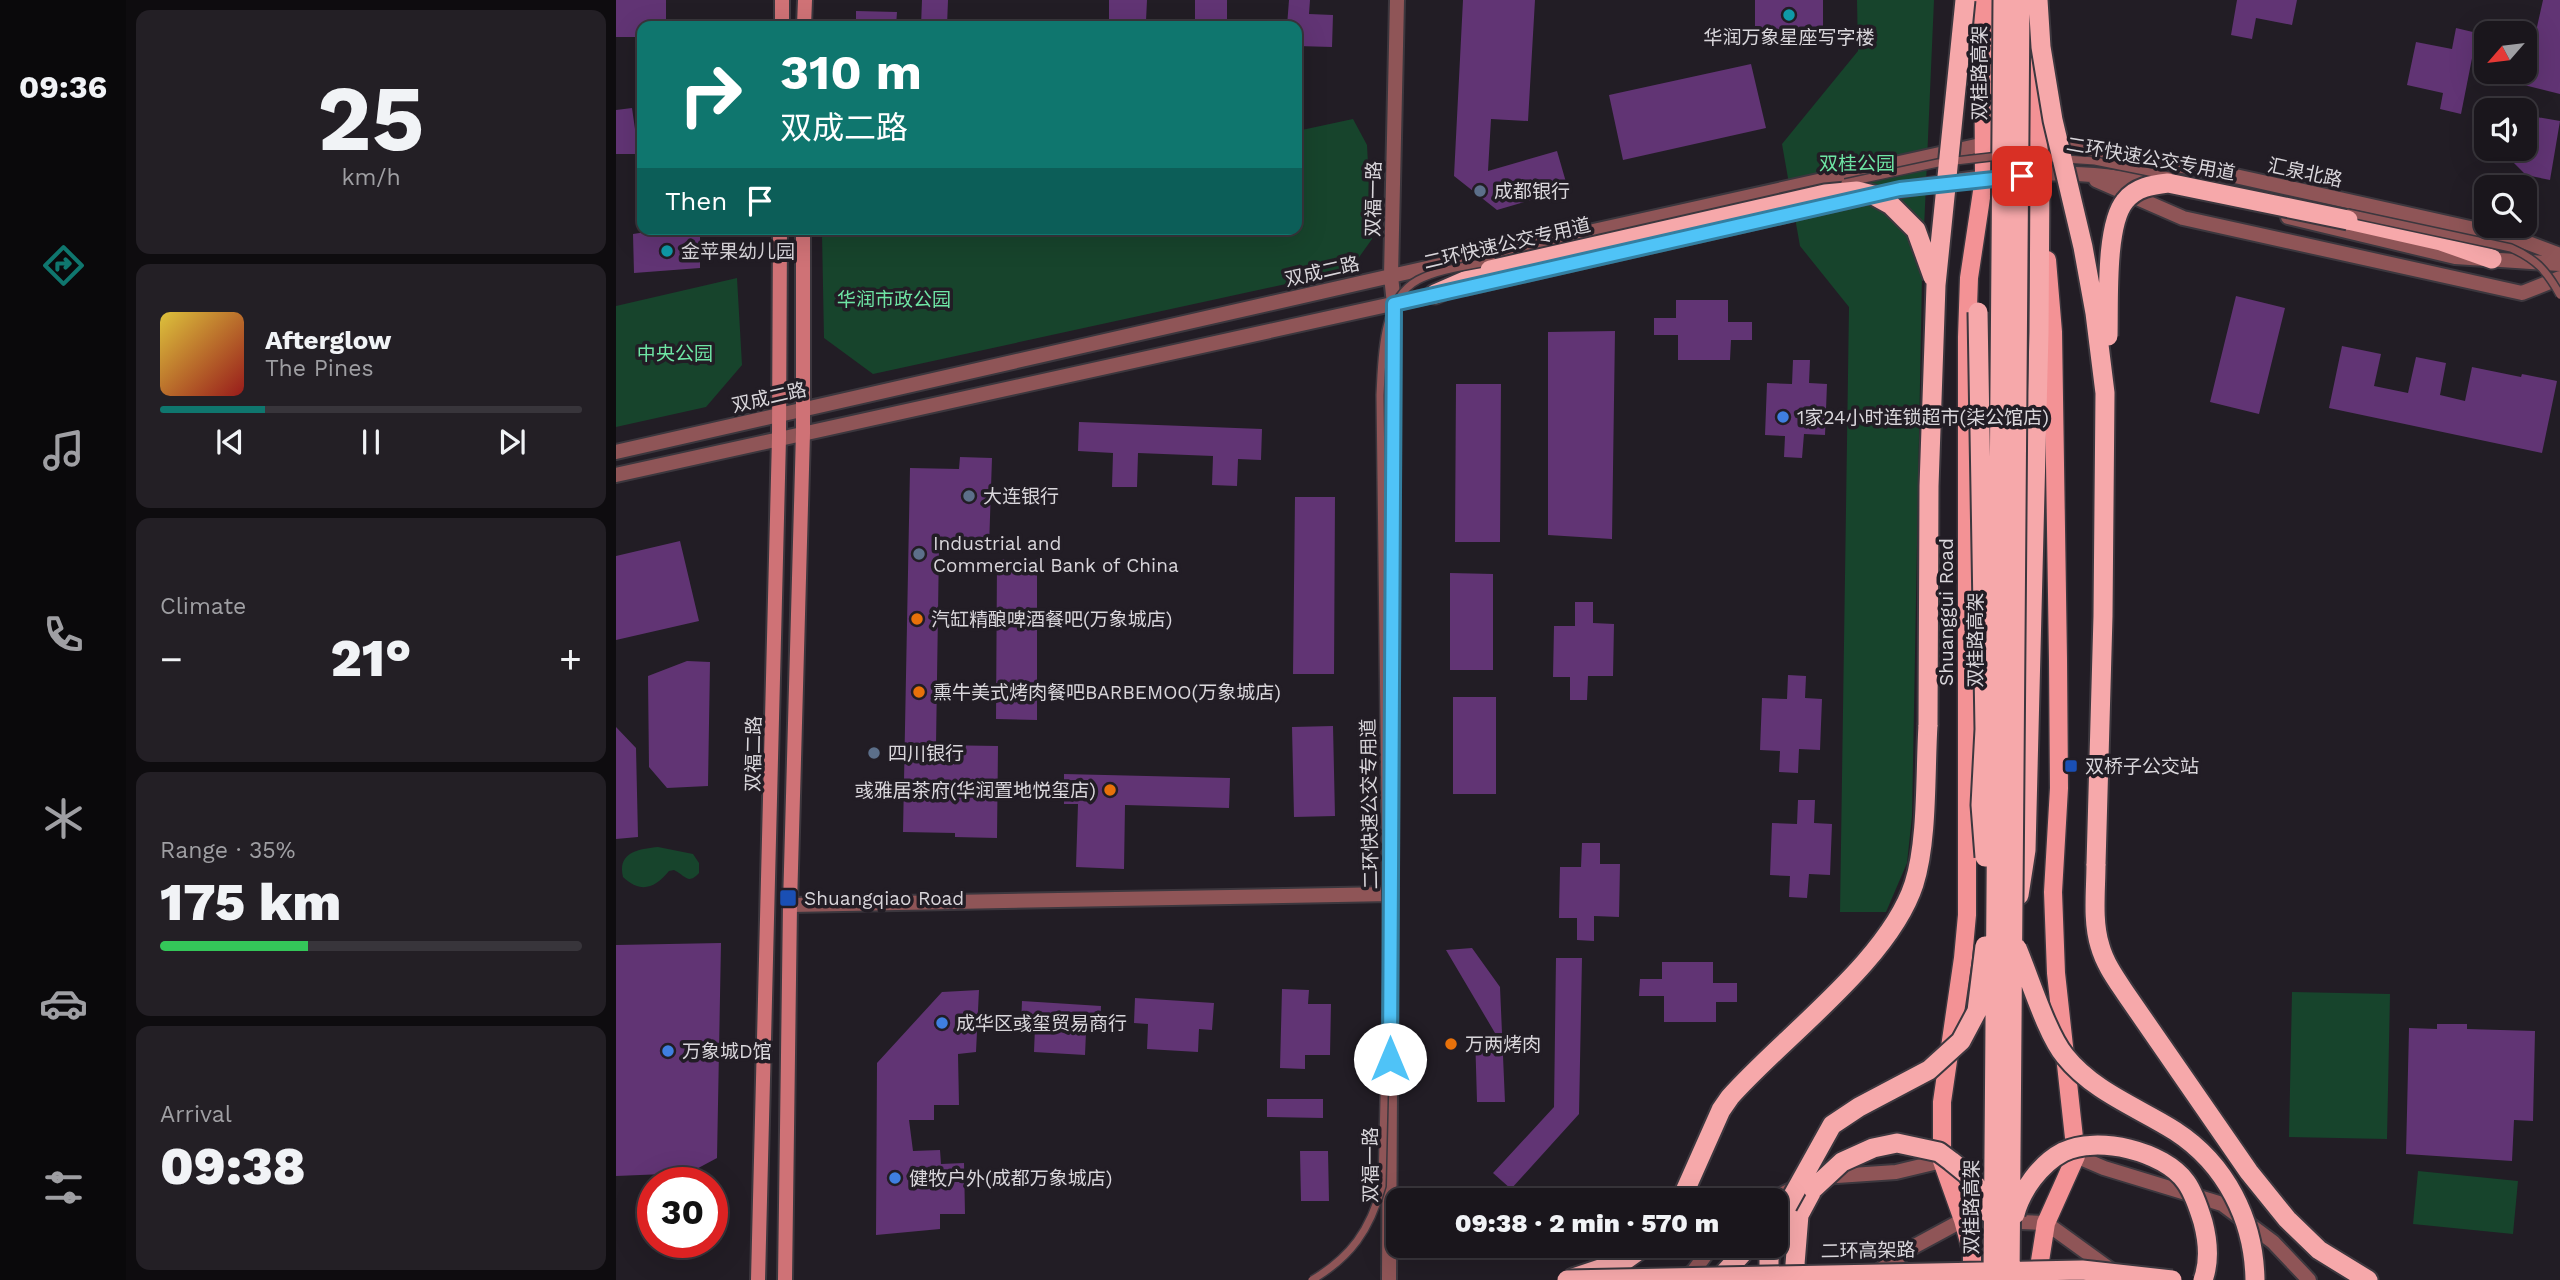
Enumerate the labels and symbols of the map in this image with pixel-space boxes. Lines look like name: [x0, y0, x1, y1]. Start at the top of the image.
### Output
marker: 华润万象星座写字楼: [1781, 7, 1797, 23]
north arrow: [2474, 21, 2538, 84]
street label: 双桂路高架: [1968, 25, 1991, 121]
place label: 华润万象星座写字楼: [1703, 26, 1875, 49]
street label: 二环快速公交专用道: [2065, 132, 2237, 185]
pin: [1992, 146, 2052, 206]
park label: 双桂公园: [1819, 152, 1895, 175]
street label: 汇泉北路: [2265, 153, 2344, 192]
street label: 双福一路: [1361, 161, 1386, 237]
place label: 成都银行: [1494, 180, 1570, 203]
marker: 成都银行: [1472, 183, 1488, 199]
street label: 二环快速公交专用道: [1421, 213, 1593, 274]
place label: 金苹果幼儿园: [681, 240, 795, 263]
marker: 金苹果幼儿园: [659, 243, 675, 259]
street label: 双成二路: [1282, 252, 1362, 291]
park label: 华润市政公园: [837, 288, 951, 311]
park label: 中央公园: [637, 342, 713, 365]
street label: 双成二路: [729, 378, 809, 417]
place label: 1家24小时连锁超市(柒公馆店): [1797, 406, 2049, 429]
marker: 1家24小时连锁超市(柒公馆店): [1775, 409, 1791, 425]
place label: 大连银行: [983, 485, 1059, 508]
marker: 大连银行: [961, 488, 977, 504]
place label: Industrial and Commercial Bank of China: [933, 532, 1179, 577]
street label: Shuanggui Road: [1935, 538, 1958, 686]
marker: Industrial and Commercial Bank of China: [911, 546, 927, 562]
street label: 双桂路高架: [1964, 592, 1987, 688]
place label: 汽缸精酿啤酒餐吧(万象城店): [931, 608, 1172, 631]
marker: 汽缸精酿啤酒餐吧(万象城店): [909, 611, 925, 627]
place label: 熏牛美式烤肉餐吧BARBEMOO(万象城店): [933, 681, 1281, 704]
marker: 熏牛美式烤肉餐吧BARBEMOO(万象城店): [911, 684, 927, 700]
street label: 双福二路: [741, 716, 766, 792]
street label: 二环快速公交专用道: [1357, 718, 1382, 890]
place label: 四川银行: [888, 742, 964, 765]
marker: 四川银行: [866, 745, 882, 761]
place label: 双桥子公交站: [2085, 755, 2199, 778]
marker: 双桥子公交站: [2063, 758, 2079, 774]
place label: 彧雅居茶府(华润置地悦玺店): [855, 779, 1096, 802]
marker: 彧雅居茶府(华润置地悦玺店): [1102, 782, 1118, 798]
place label: Shuangqiao Road: [804, 887, 964, 910]
marker: Shuangqiao Road: [778, 888, 798, 908]
place label: 成华区彧玺贸易商行: [956, 1012, 1127, 1035]
marker: 成华区彧玺贸易商行: [934, 1015, 950, 1031]
position arrow: [1353, 1022, 1427, 1096]
place label: 万两烤肉: [1465, 1033, 1541, 1056]
marker: 万两烤肉: [1443, 1036, 1459, 1052]
place label: 万象城D馆: [682, 1040, 772, 1063]
marker: 万象城D馆: [660, 1043, 676, 1059]
street label: 双福一路: [1359, 1127, 1382, 1203]
street label: 双桂路高架: [1960, 1159, 1983, 1255]
speed limit sign: 30: [637, 1167, 728, 1258]
place label: 健牧户外(成都万象城店): [909, 1167, 1112, 1190]
marker: 健牧户外(成都万象城店): [887, 1170, 903, 1186]
street label: 二环高架路: [1820, 1238, 1916, 1263]

